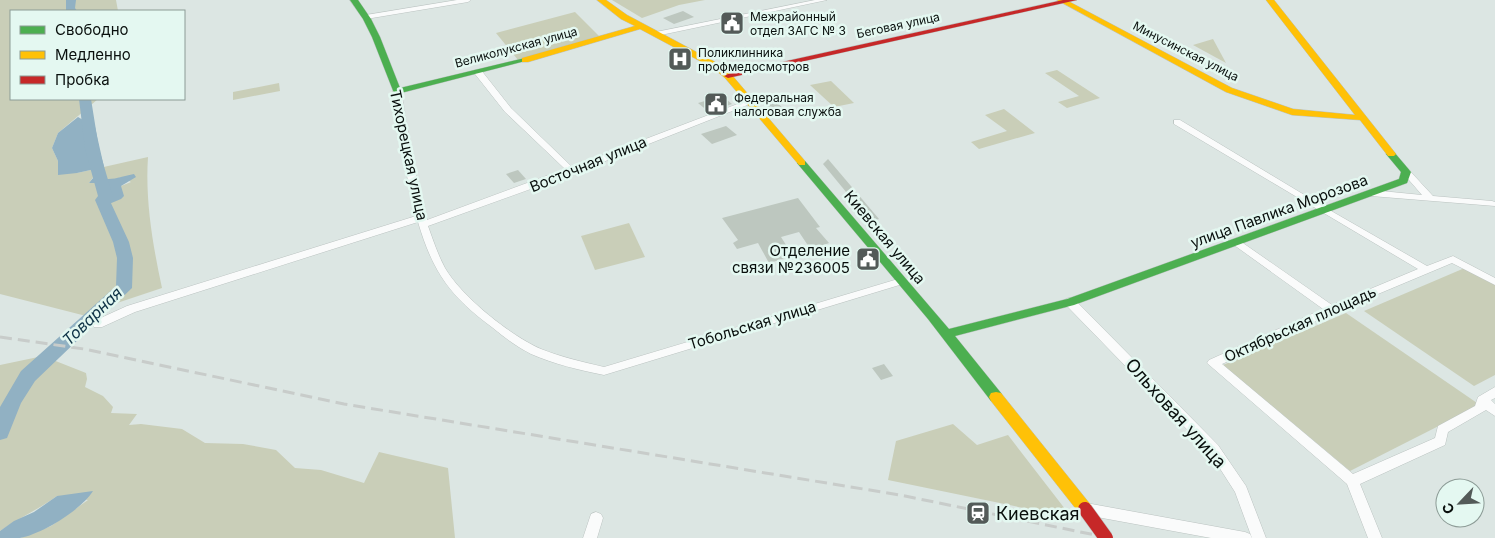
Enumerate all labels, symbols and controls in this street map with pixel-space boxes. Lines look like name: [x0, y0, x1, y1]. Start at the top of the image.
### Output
place label: Межрайонный отдел ЗАГС № 3: [750, 9, 846, 38]
street label: Беговая улица: [855, 9, 941, 41]
legend: [10, 10, 185, 100]
public building icon: Межрайонный отдел ЗАГС № 3: [719, 10, 745, 36]
street label: Минусинская улица: [1131, 18, 1241, 84]
text: Свободно: [55, 20, 129, 39]
street label: Великолукская улица: [453, 23, 579, 71]
text: Медленно: [55, 45, 131, 64]
place label: Поликлинника профмедосмотров: [698, 45, 809, 74]
hospital icon: Поликлинника профмедосмотров: [667, 46, 693, 72]
text: Пробка: [55, 70, 110, 89]
street label: Тихорецкая улица: [386, 88, 432, 222]
place label: Федеральная налоговая служба: [734, 90, 842, 119]
public building icon: Федеральная налоговая служба: [703, 91, 729, 117]
street label: Восточная улица: [527, 132, 649, 196]
street label: улица Павлика Морозова: [1188, 170, 1370, 252]
street label: Киевская улица: [840, 186, 930, 288]
place label: Отделение связи №236005: [732, 241, 850, 277]
public building icon: Отделение связи №236005: [855, 246, 881, 272]
water label: Товарная: [58, 282, 126, 349]
street label: Октябрьская площадь: [1221, 282, 1379, 366]
street label: Тобольская улица: [686, 297, 818, 353]
street label: Ольховая улица: [1121, 354, 1231, 472]
north arrow: [1435, 478, 1485, 528]
station icon: Киевская: [965, 500, 991, 526]
text: С: [1438, 500, 1458, 517]
place label: Киевская: [996, 503, 1080, 524]

